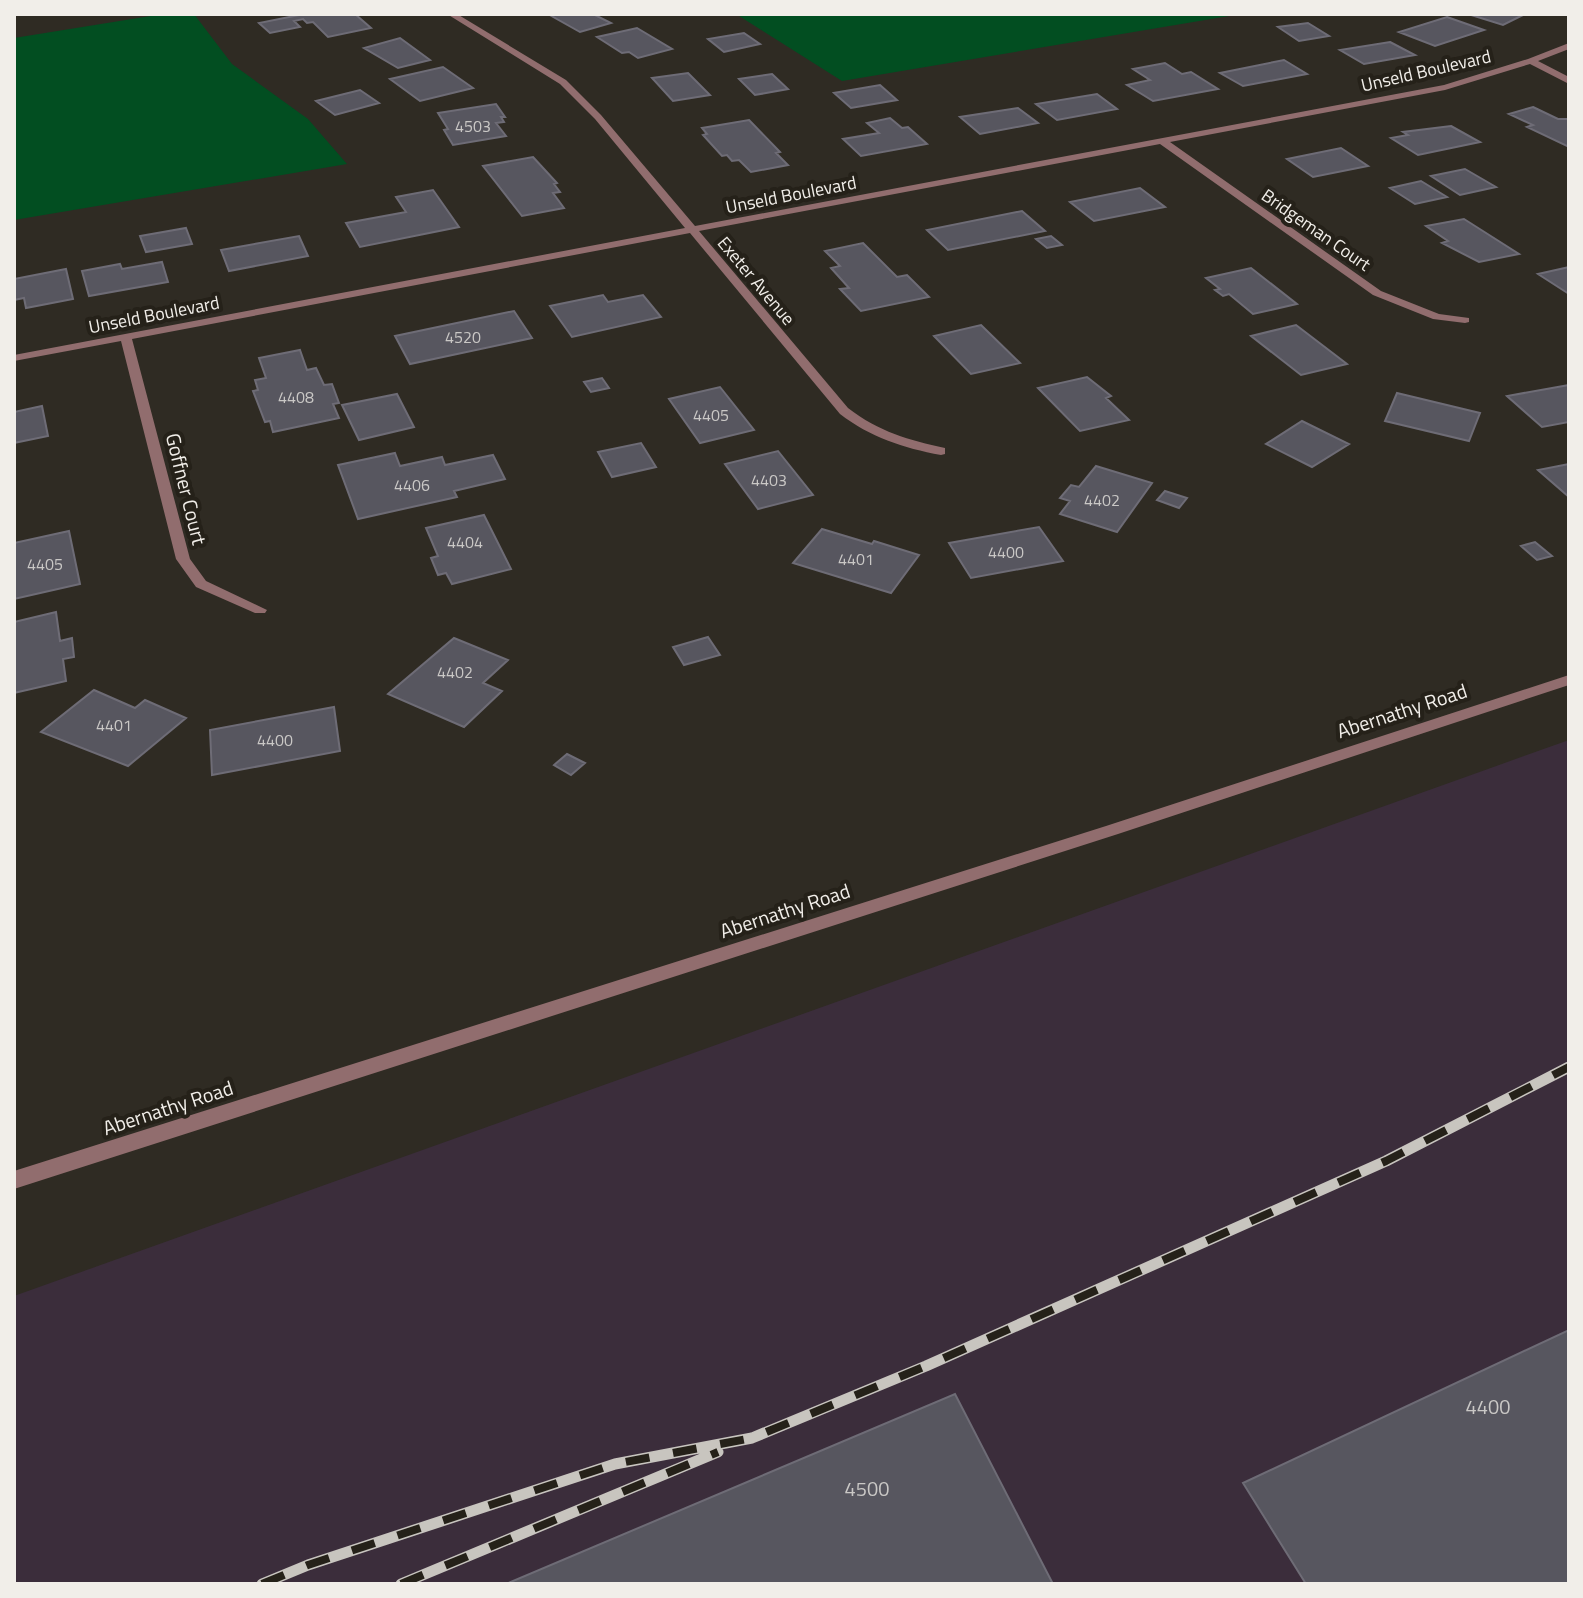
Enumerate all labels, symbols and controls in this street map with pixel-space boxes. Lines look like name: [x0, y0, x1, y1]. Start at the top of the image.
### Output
street label: Unseld Boulevard: [1358, 42, 1494, 99]
house number: 4503: [455, 114, 491, 138]
street label: Unseld Boulevard: [723, 169, 859, 220]
street label: Bridgeman Court: [1256, 182, 1377, 278]
street label: Exeter Avenue: [711, 230, 802, 331]
street label: Unseld Boulevard: [86, 289, 222, 340]
house number: 4520: [445, 325, 481, 349]
house number: 4408: [278, 385, 314, 409]
house number: 4405: [693, 403, 729, 427]
street label: Goffner Court: [158, 430, 215, 548]
house number: 4403: [751, 468, 787, 492]
house number: 4406: [394, 473, 430, 497]
house number: 4402: [1084, 488, 1120, 512]
house number: 4404: [447, 530, 483, 554]
house number: 4400: [988, 540, 1024, 564]
house number: 4401: [838, 547, 874, 571]
house number: 4405: [27, 552, 63, 576]
house number: 4402: [437, 660, 473, 684]
street label: Abernathy Road: [1333, 675, 1471, 746]
house number: 4401: [96, 713, 132, 737]
house number: 4400: [257, 728, 293, 752]
street label: Abernathy Road: [716, 875, 854, 946]
street label: Abernathy Road: [99, 1072, 237, 1143]
house number: 4400: [1466, 1391, 1510, 1422]
house number: 4500: [845, 1473, 889, 1504]

